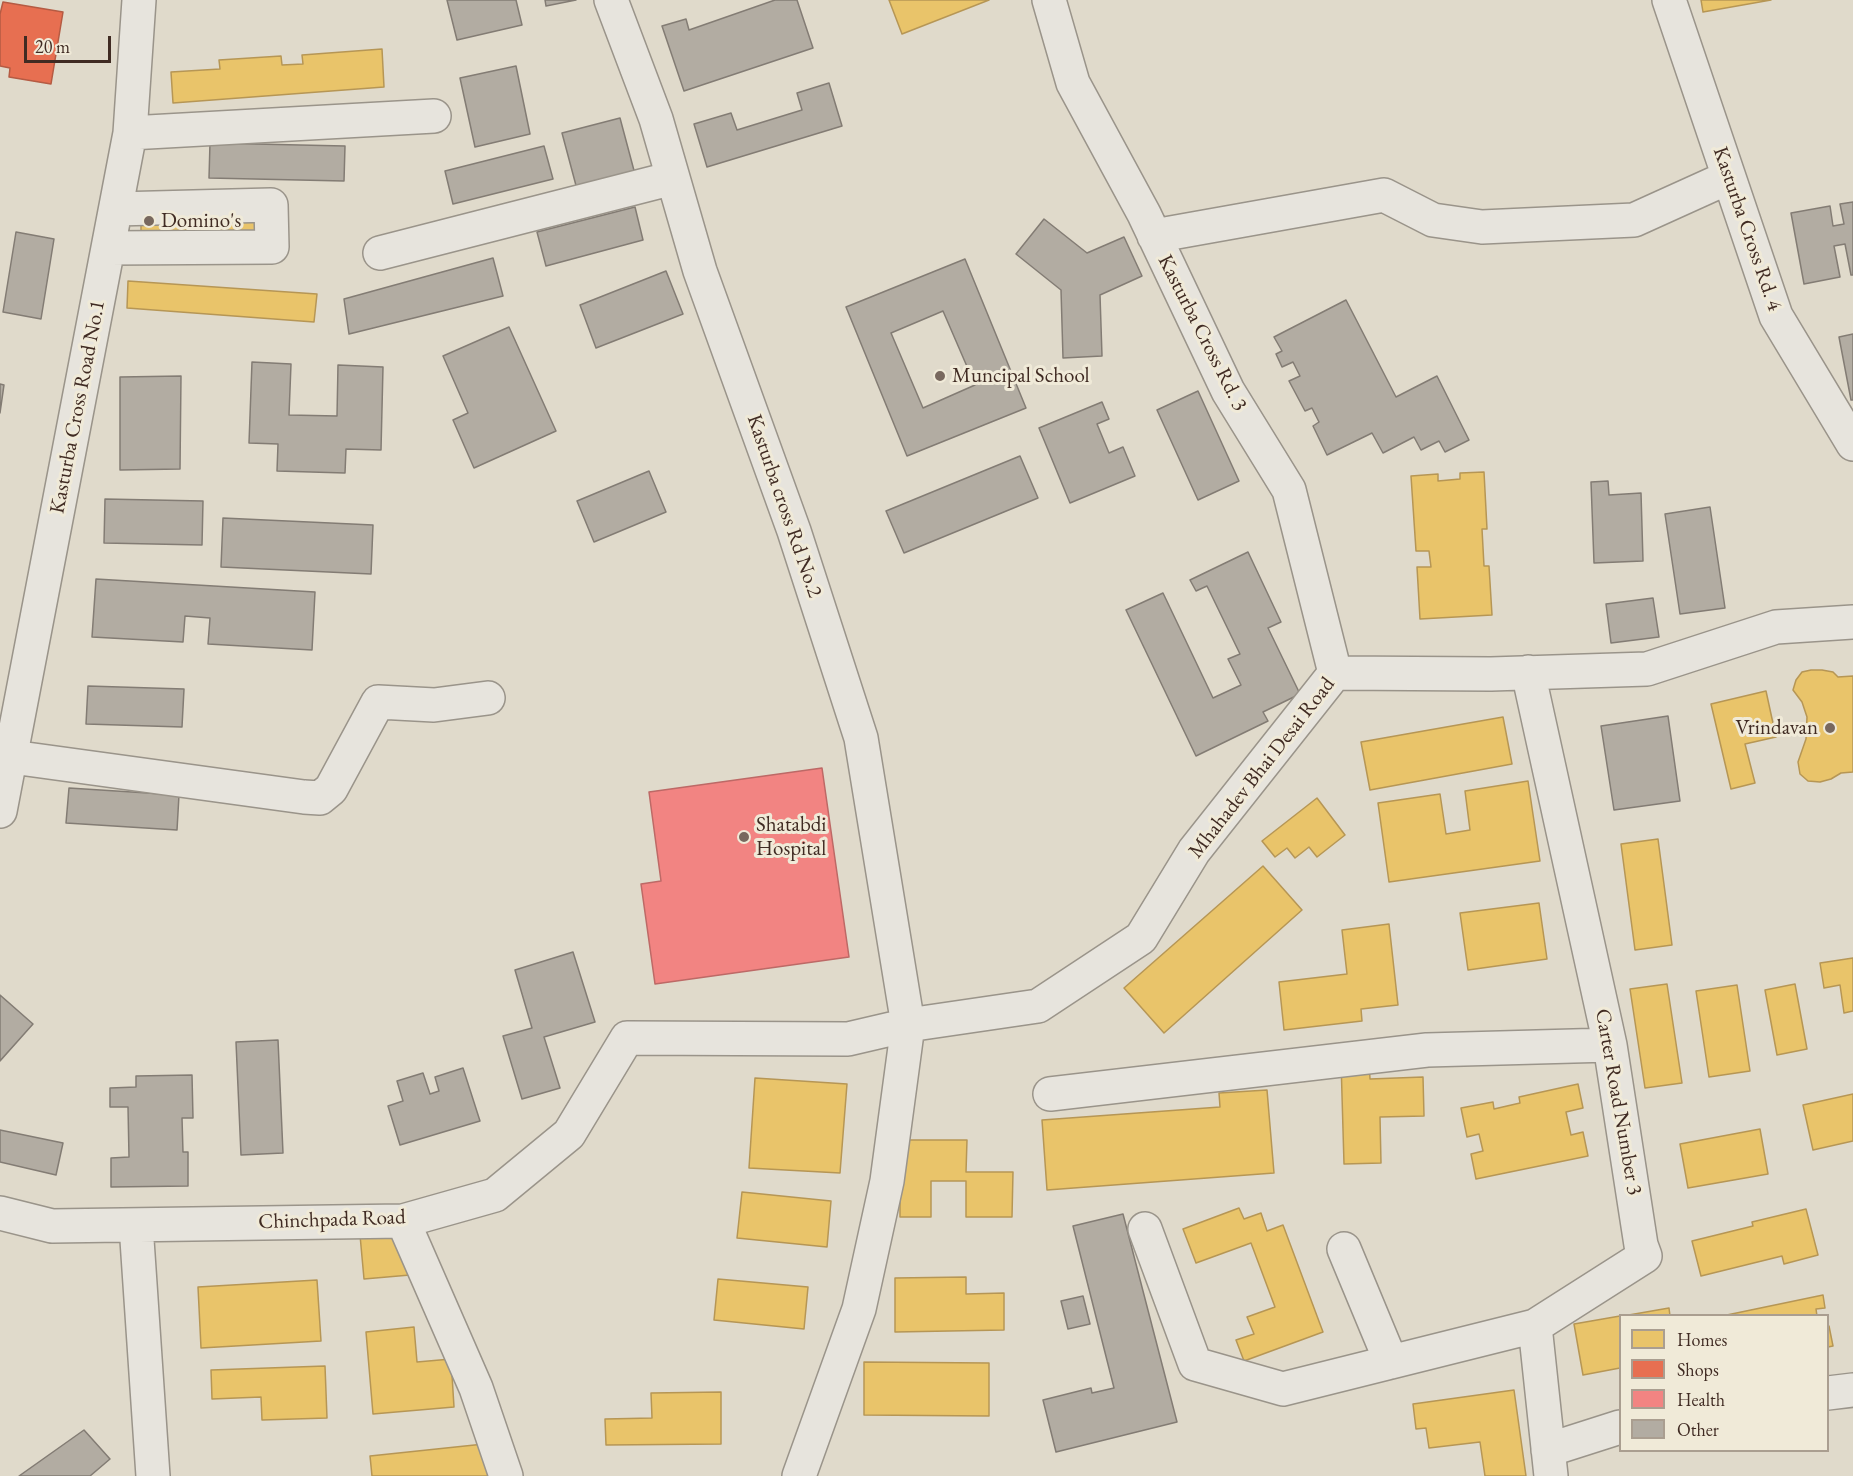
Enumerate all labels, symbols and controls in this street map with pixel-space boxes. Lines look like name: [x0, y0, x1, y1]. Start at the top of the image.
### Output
scale bar: [27, 24, 114, 62]
text: 20 m: [35, 35, 70, 58]
street label: Kasturba Cross Rd. 4: [1707, 144, 1787, 314]
place label: Domino's: [161, 208, 241, 234]
marker: Domino's: [142, 214, 156, 228]
street label: Kasturba Cross Rd. 3: [1152, 251, 1252, 415]
street label: Kasturba Cross Road No.1: [45, 298, 111, 516]
place label: Muncipal School: [952, 363, 1090, 389]
marker: Muncipal School: [933, 369, 947, 383]
street label: Kasturba cross Rd No.2: [741, 411, 827, 601]
street label: Mhahadev Bhai Desai Road: [1183, 672, 1341, 864]
place label: Vrindavan: [1736, 715, 1818, 741]
marker: Vrindavan: [1823, 721, 1837, 735]
place label: Shatabdi Hospital: [756, 812, 827, 862]
marker: Shatabdi Hospital: [737, 830, 751, 844]
street label: Carter Road Number 3: [1589, 1007, 1647, 1197]
street label: Chinchpada Road: [258, 1205, 406, 1235]
legend: [1619, 1314, 1829, 1452]
text: Homes: [1677, 1328, 1727, 1351]
text: Shops: [1677, 1358, 1719, 1381]
text: Health: [1677, 1388, 1725, 1411]
text: Other: [1677, 1418, 1719, 1441]

